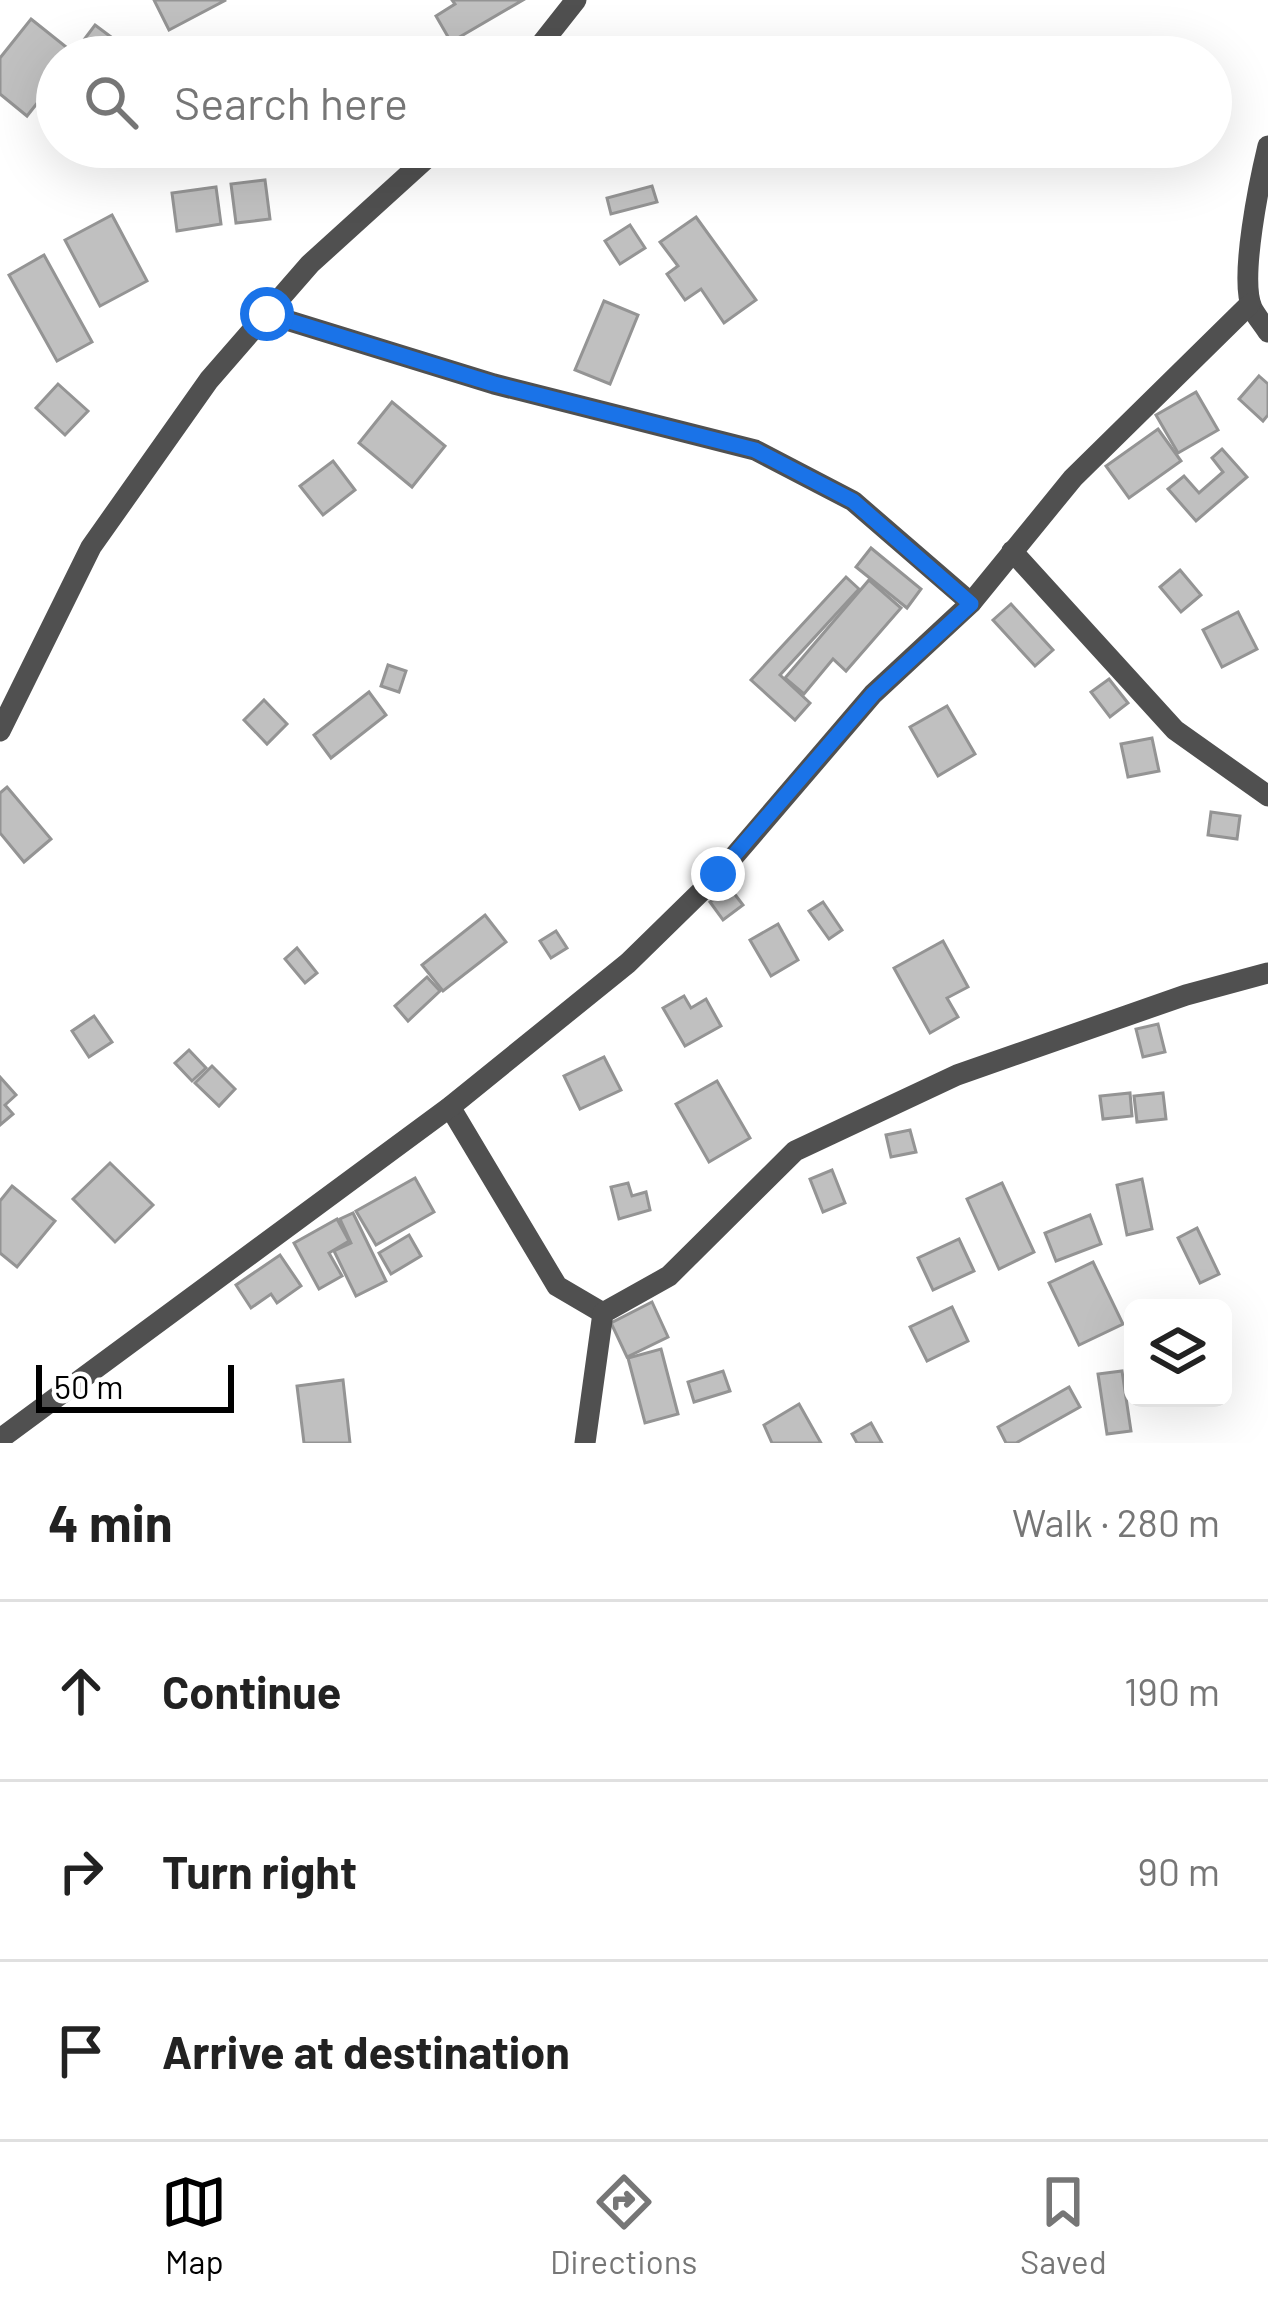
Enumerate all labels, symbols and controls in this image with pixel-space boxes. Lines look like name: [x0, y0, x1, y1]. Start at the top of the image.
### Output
search box: [36, 36, 1232, 168]
icon: search: [78, 69, 144, 135]
text: Search here: [174, 75, 408, 129]
route start: [240, 287, 294, 341]
route end: [691, 847, 745, 901]
map controls: [1124, 1299, 1232, 1407]
button: layers: [1124, 1299, 1232, 1407]
scale bar: [36, 1359, 234, 1412]
text: 50 m: [54, 1366, 124, 1406]
text: 4 min: [48, 1491, 173, 1552]
text: Walk · 280 m: [1012, 1498, 1220, 1545]
icon: ahead: [48, 1658, 114, 1724]
text: Continue: [162, 1664, 341, 1718]
text: 190 m: [1124, 1667, 1220, 1714]
icon: right: [48, 1838, 114, 1904]
text: Turn right: [162, 1844, 357, 1898]
text: 90 m: [1138, 1847, 1220, 1894]
icon: arrive: [48, 2018, 114, 2084]
text: Arrive at destination: [162, 2024, 570, 2078]
tab: Map: [161, 2169, 227, 2281]
tab: Directions: [550, 2169, 697, 2281]
tab: Saved: [1020, 2169, 1107, 2281]

